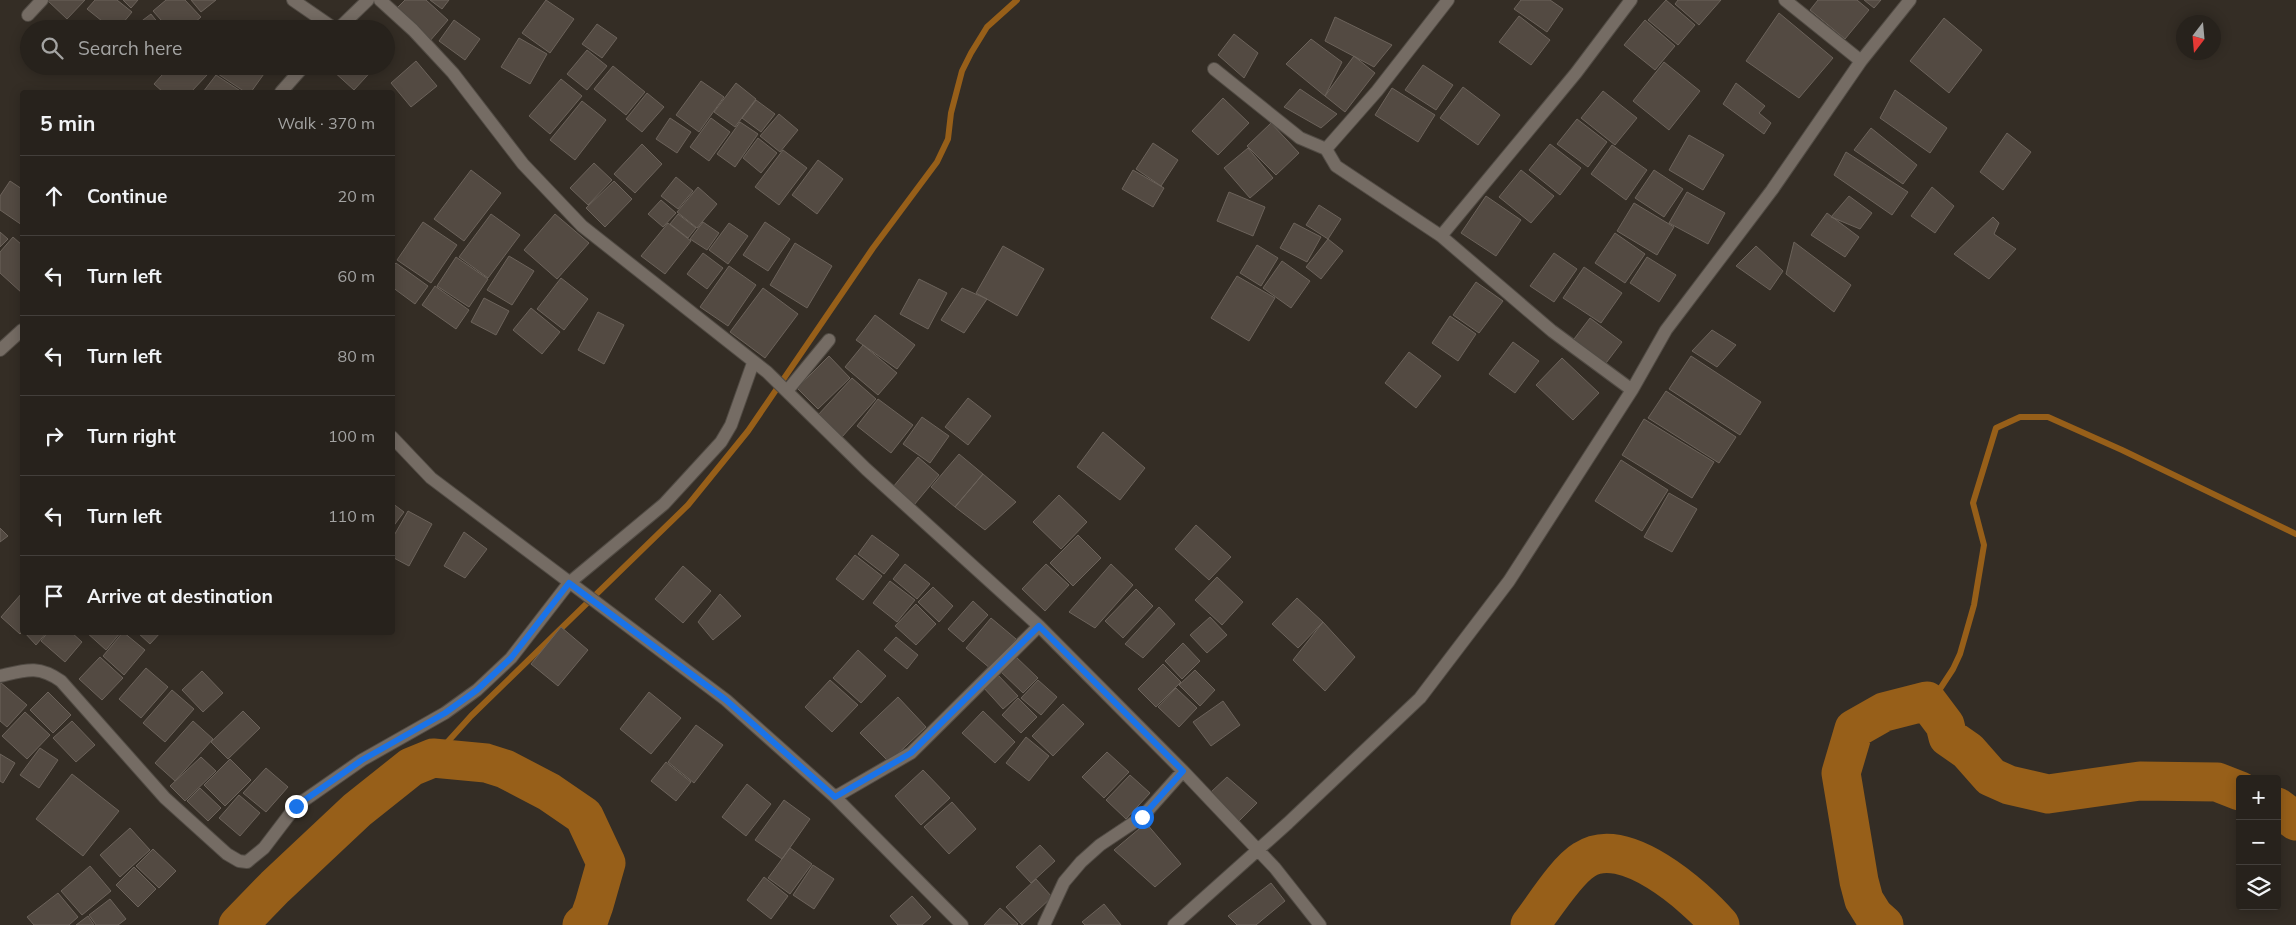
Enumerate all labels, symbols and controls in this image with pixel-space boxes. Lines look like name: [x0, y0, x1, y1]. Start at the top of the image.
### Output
north arrow: [2176, 15, 2221, 60]
search box: [20, 20, 395, 75]
icon: search: [38, 34, 66, 62]
text: Search here: [78, 36, 182, 60]
text: 5 min: [40, 110, 95, 136]
text: Walk · 370 m: [277, 113, 375, 133]
icon: ahead: [40, 182, 68, 210]
text: Continue: [87, 184, 167, 208]
text: 20 m: [338, 186, 375, 206]
icon: left: [40, 262, 68, 290]
text: Turn left: [87, 264, 162, 288]
text: 60 m: [338, 266, 375, 286]
icon: left: [40, 342, 68, 370]
text: Turn left: [87, 344, 162, 368]
text: 80 m: [338, 346, 375, 366]
icon: right: [40, 422, 68, 450]
text: Turn right: [87, 424, 176, 448]
text: 100 m: [328, 426, 375, 446]
icon: left: [40, 502, 68, 530]
text: Turn left: [87, 504, 162, 528]
text: 110 m: [328, 506, 375, 526]
icon: arrive: [40, 582, 68, 610]
text: Arrive at destination: [87, 584, 273, 608]
map controls: [2236, 775, 2281, 910]
button: +: [2236, 775, 2281, 820]
route end: [285, 795, 308, 818]
route start: [1131, 806, 1154, 829]
button: −: [2236, 820, 2281, 865]
button: layers: [2236, 865, 2281, 910]

